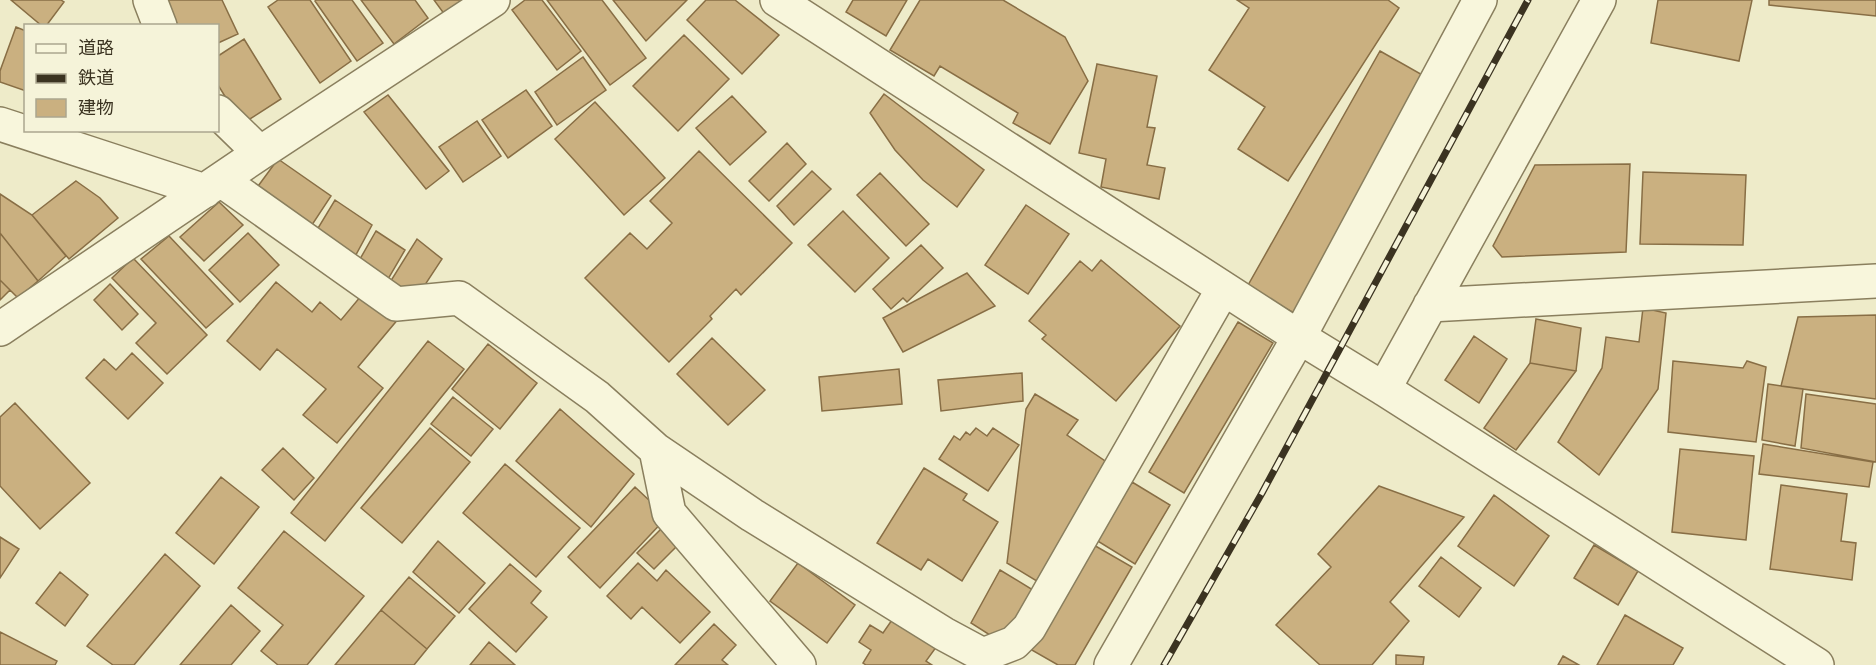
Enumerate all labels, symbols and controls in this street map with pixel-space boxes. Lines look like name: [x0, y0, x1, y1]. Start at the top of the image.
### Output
legend: [24, 24, 219, 132]
text: 道路: [78, 35, 114, 59]
text: 鉄道: [78, 65, 114, 89]
text: 建物: [78, 95, 114, 119]

